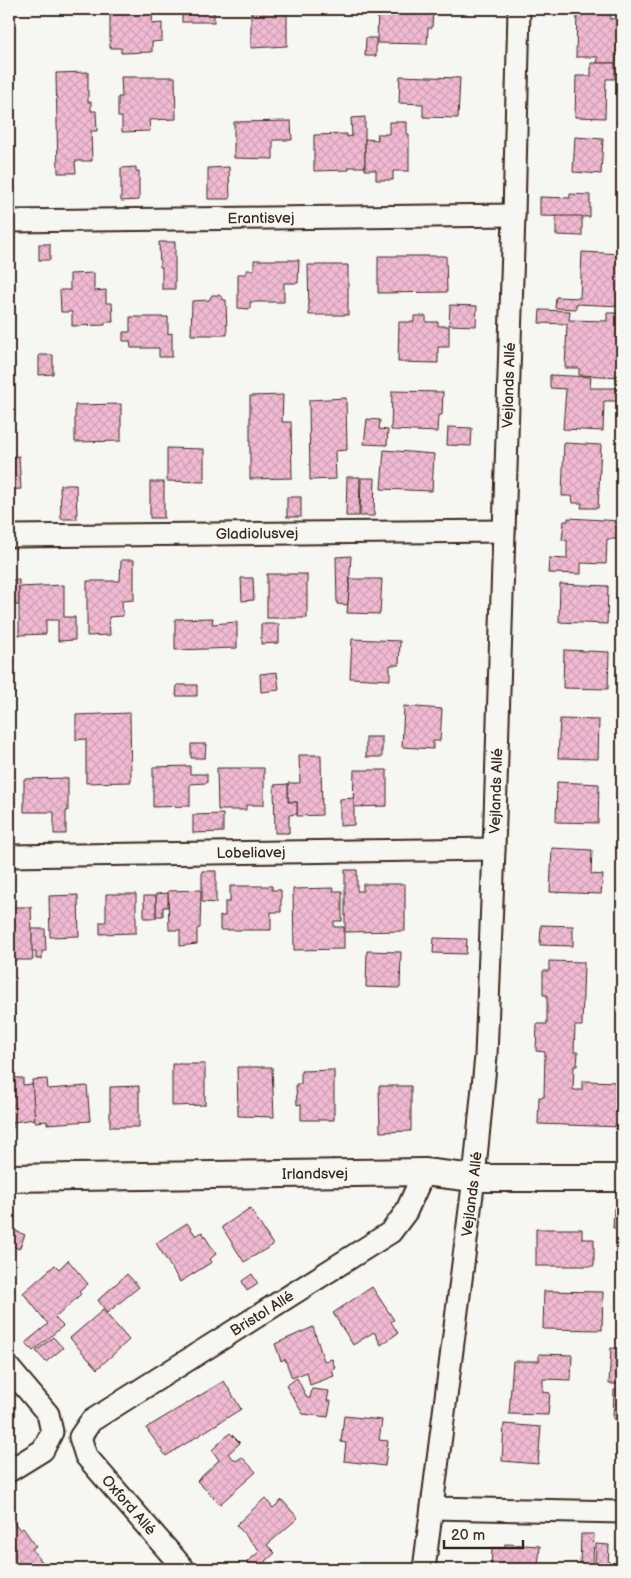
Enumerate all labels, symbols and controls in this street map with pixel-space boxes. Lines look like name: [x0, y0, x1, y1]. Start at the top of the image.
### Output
street label: Erantisvej: [227, 209, 295, 228]
street label: Vejlands Allé: [498, 342, 520, 428]
street label: Gladiolusvej: [216, 524, 298, 544]
street label: Vejlands Allé: [485, 748, 507, 834]
street label: Lobeliavej: [216, 843, 286, 863]
street label: Vejlands Allé: [458, 1151, 487, 1238]
street label: Irlandsvej: [282, 1164, 348, 1184]
street label: Bristol Allé: [227, 1287, 298, 1341]
street label: Oxford Allé: [97, 1471, 160, 1539]
scale bar: [444, 1518, 522, 1550]
text: 20 m: [451, 1526, 485, 1545]

